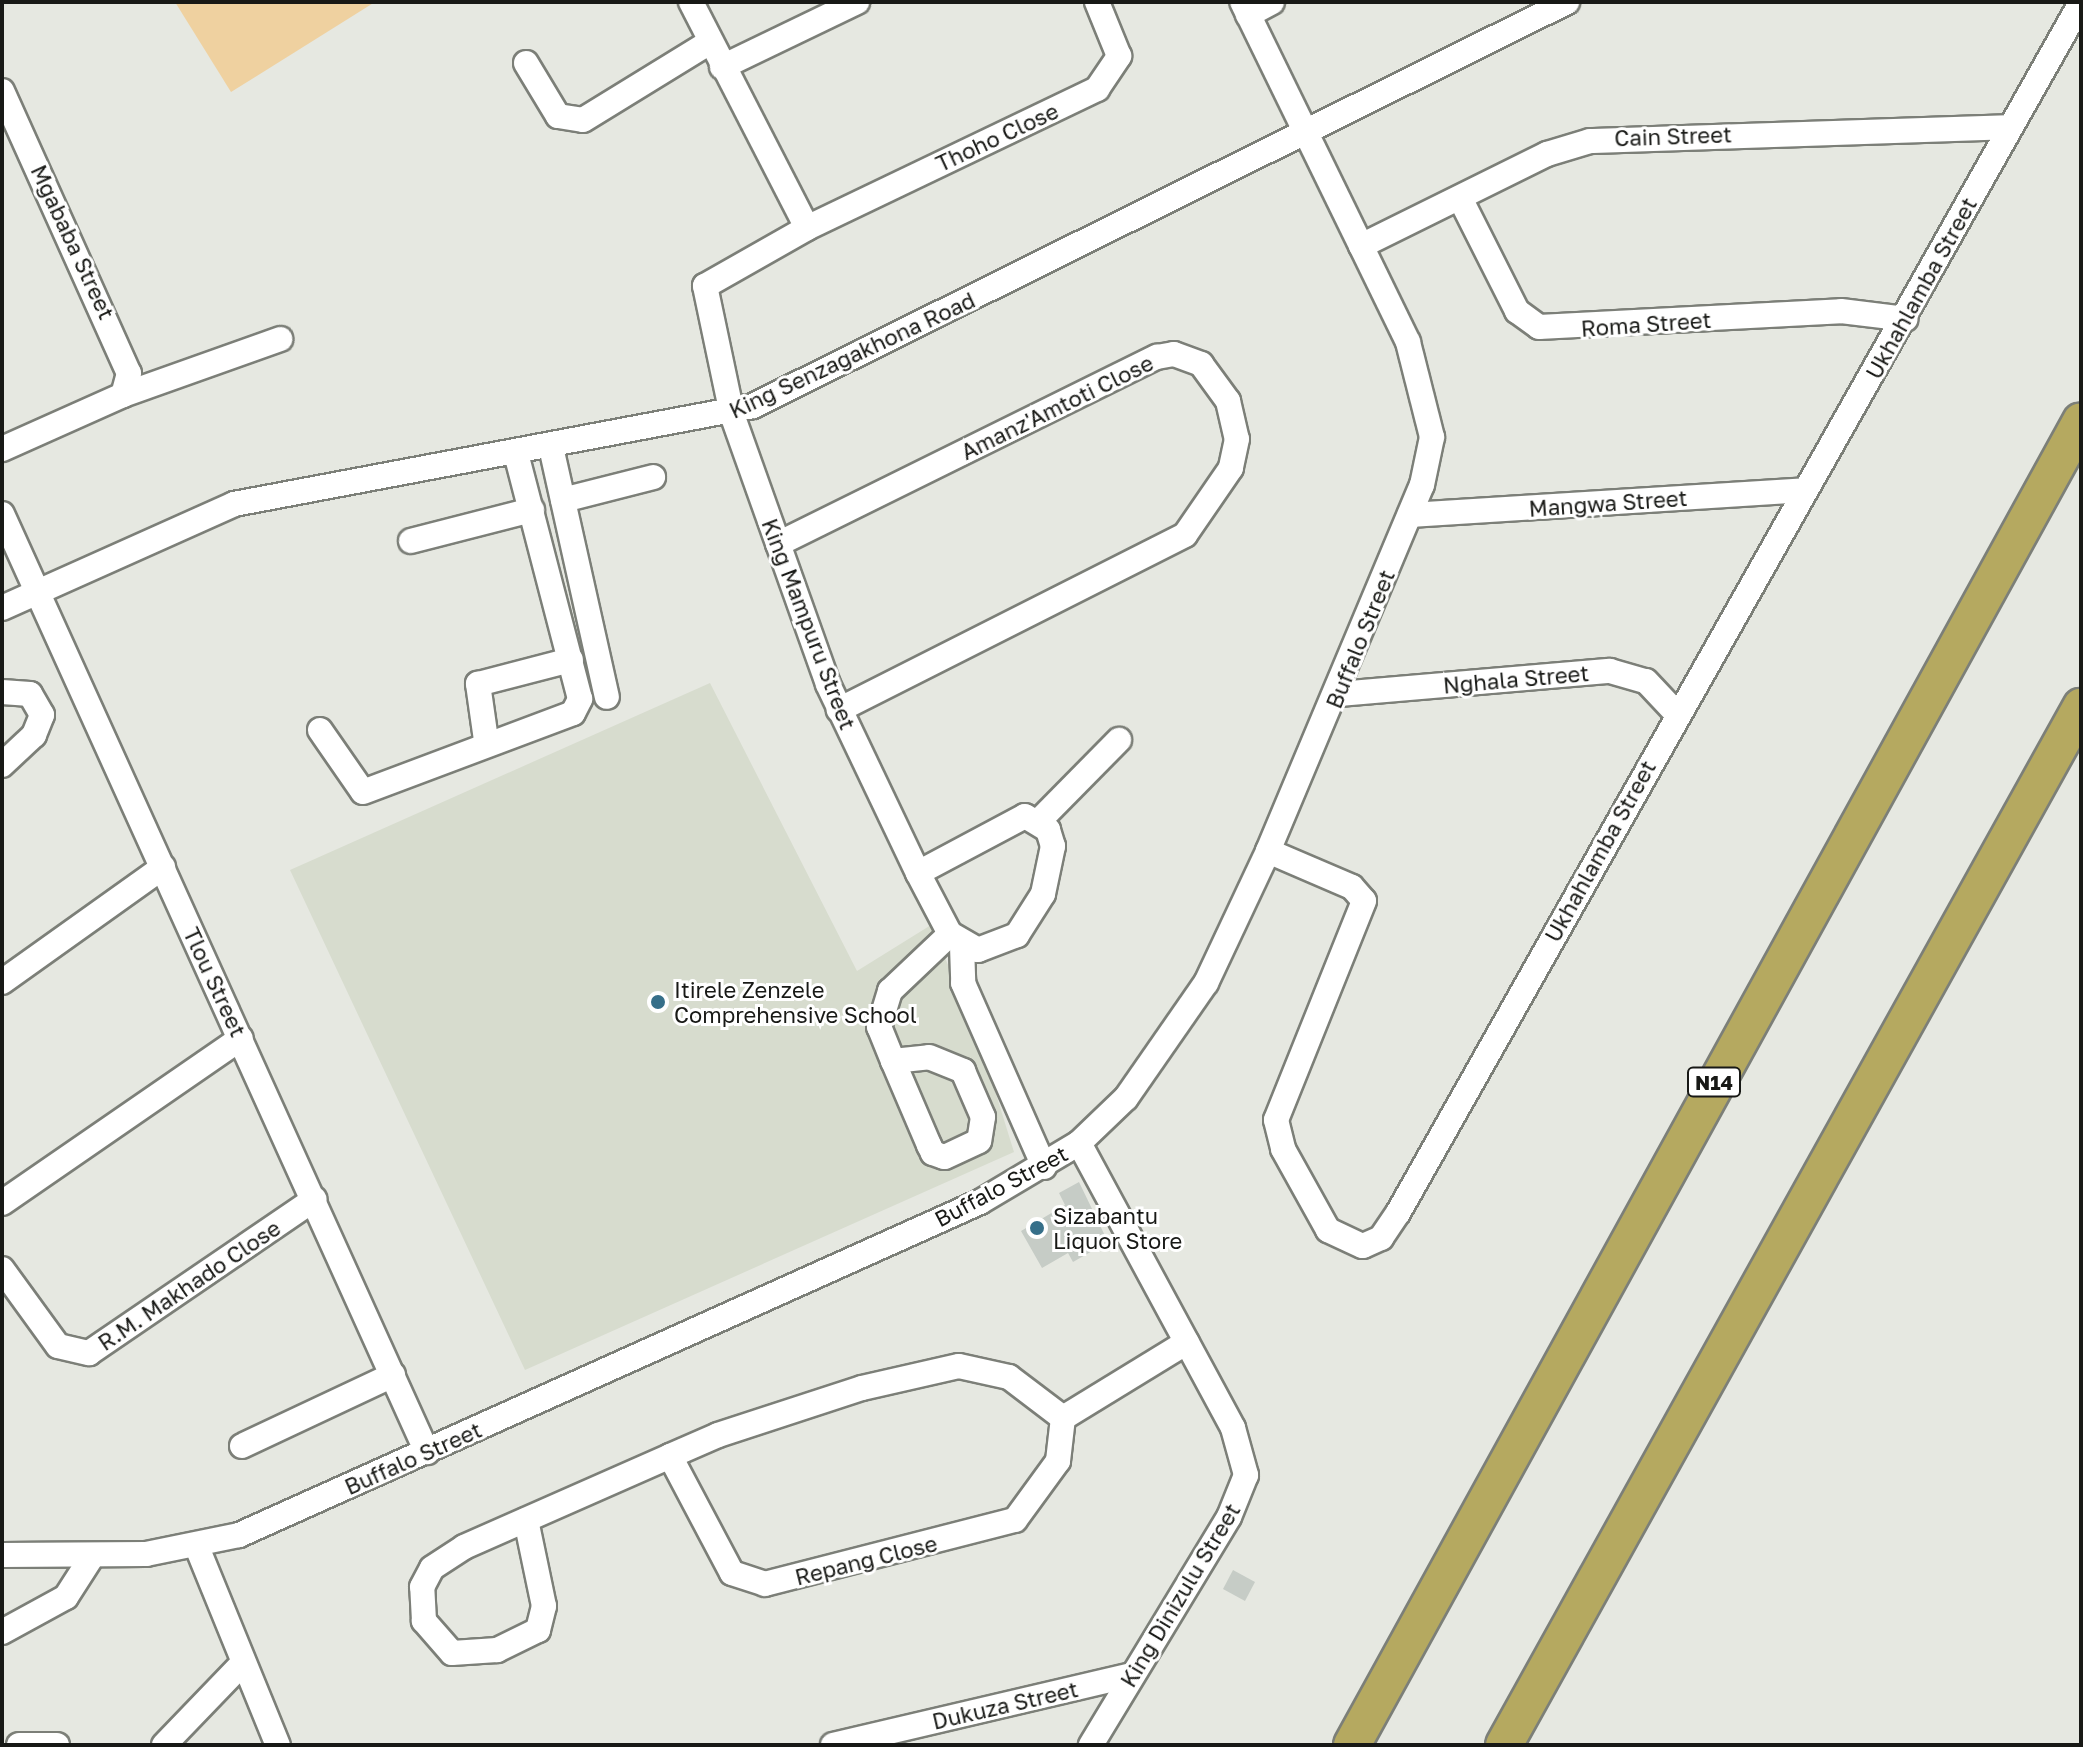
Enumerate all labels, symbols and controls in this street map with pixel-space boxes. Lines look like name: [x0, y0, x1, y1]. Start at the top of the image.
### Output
street label: Thoho Close: [932, 97, 1062, 177]
street label: Cain Street: [1614, 121, 1732, 151]
street label: Mgababa Street: [26, 161, 120, 323]
street label: Ukhahlamba Street: [1860, 193, 1982, 383]
street label: King Senzagakhona Road: [725, 286, 979, 424]
street label: Roma Street: [1580, 306, 1712, 342]
street label: Amanz'Amtoti Close: [957, 349, 1157, 465]
street label: Mangwa Street: [1528, 484, 1688, 522]
street label: King Mampuru Street: [757, 515, 861, 733]
street label: Buffalo Street: [1320, 566, 1400, 712]
street label: Nghala Street: [1442, 659, 1590, 699]
street label: Ukhahlamba Street: [1539, 756, 1661, 946]
street label: Tlou Street: [178, 923, 252, 1041]
place label: Itirele Zenzele Comprehensive School: [674, 976, 917, 1028]
marker: Itirele Zenzele Comprehensive School: [649, 993, 667, 1011]
road number: N14: [1686, 1066, 1742, 1098]
street label: Buffalo Street: [930, 1140, 1072, 1232]
place label: Sizabantu Liquor Store: [1053, 1202, 1182, 1254]
street label: R.M. Makhado Close: [93, 1214, 285, 1356]
marker: Sizabantu Liquor Store: [1028, 1219, 1046, 1237]
street label: Buffalo Street: [341, 1416, 485, 1500]
street label: King Dinizulu Street: [1115, 1498, 1245, 1692]
street label: Repang Close: [792, 1530, 940, 1590]
street label: Dukuza Street: [930, 1675, 1080, 1735]

